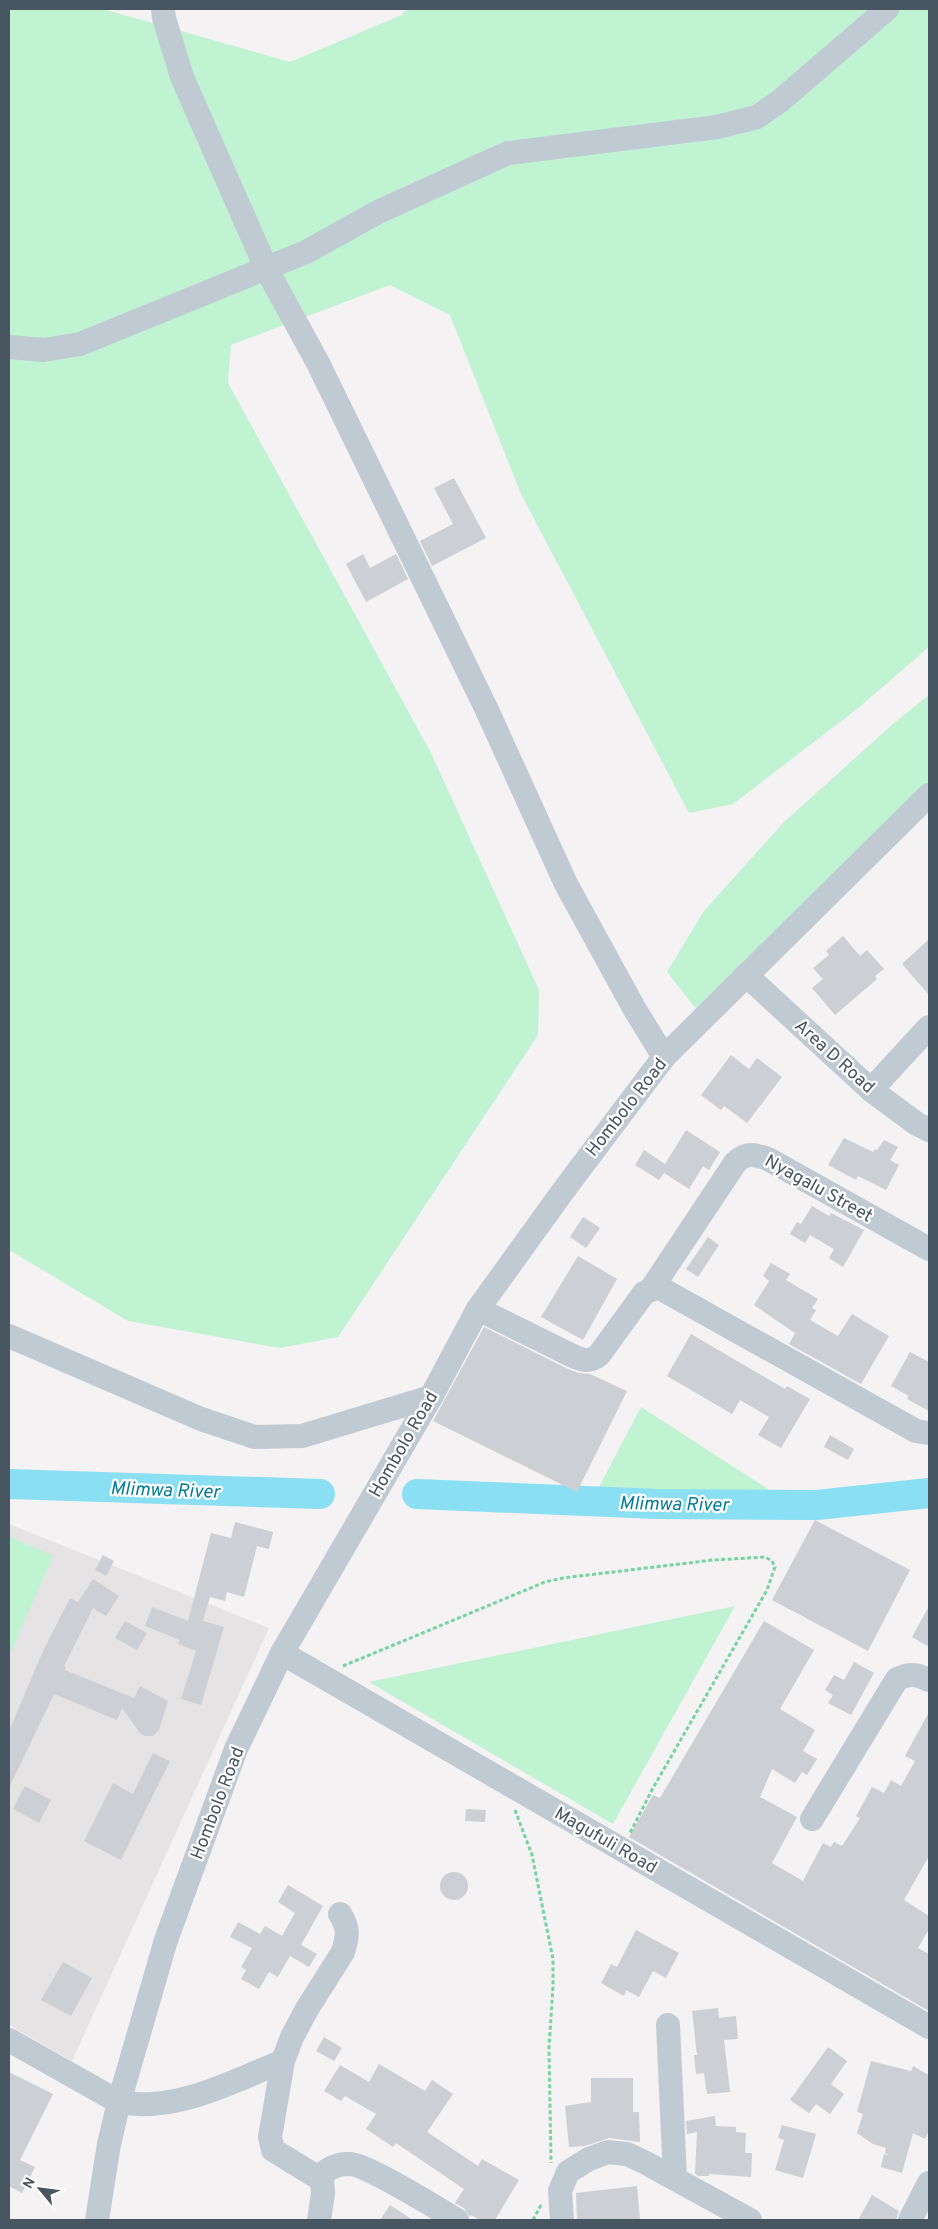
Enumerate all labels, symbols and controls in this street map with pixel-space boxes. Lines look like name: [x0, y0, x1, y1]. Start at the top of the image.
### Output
street label: Area D Road: [789, 1015, 879, 1099]
street label: Hombolo Road: [582, 1054, 673, 1162]
street label: Nyagalu Street: [760, 1150, 876, 1228]
street label: Hombolo Road: [365, 1387, 444, 1502]
water label: Mlimwa River: [110, 1477, 222, 1505]
water label: Mlimwa River: [619, 1492, 731, 1518]
street label: Hombolo Road: [186, 1744, 250, 1863]
street label: Magufuli Road: [550, 1803, 661, 1880]
north arrow: [15, 2164, 65, 2214]
text: N: [20, 2175, 40, 2192]

